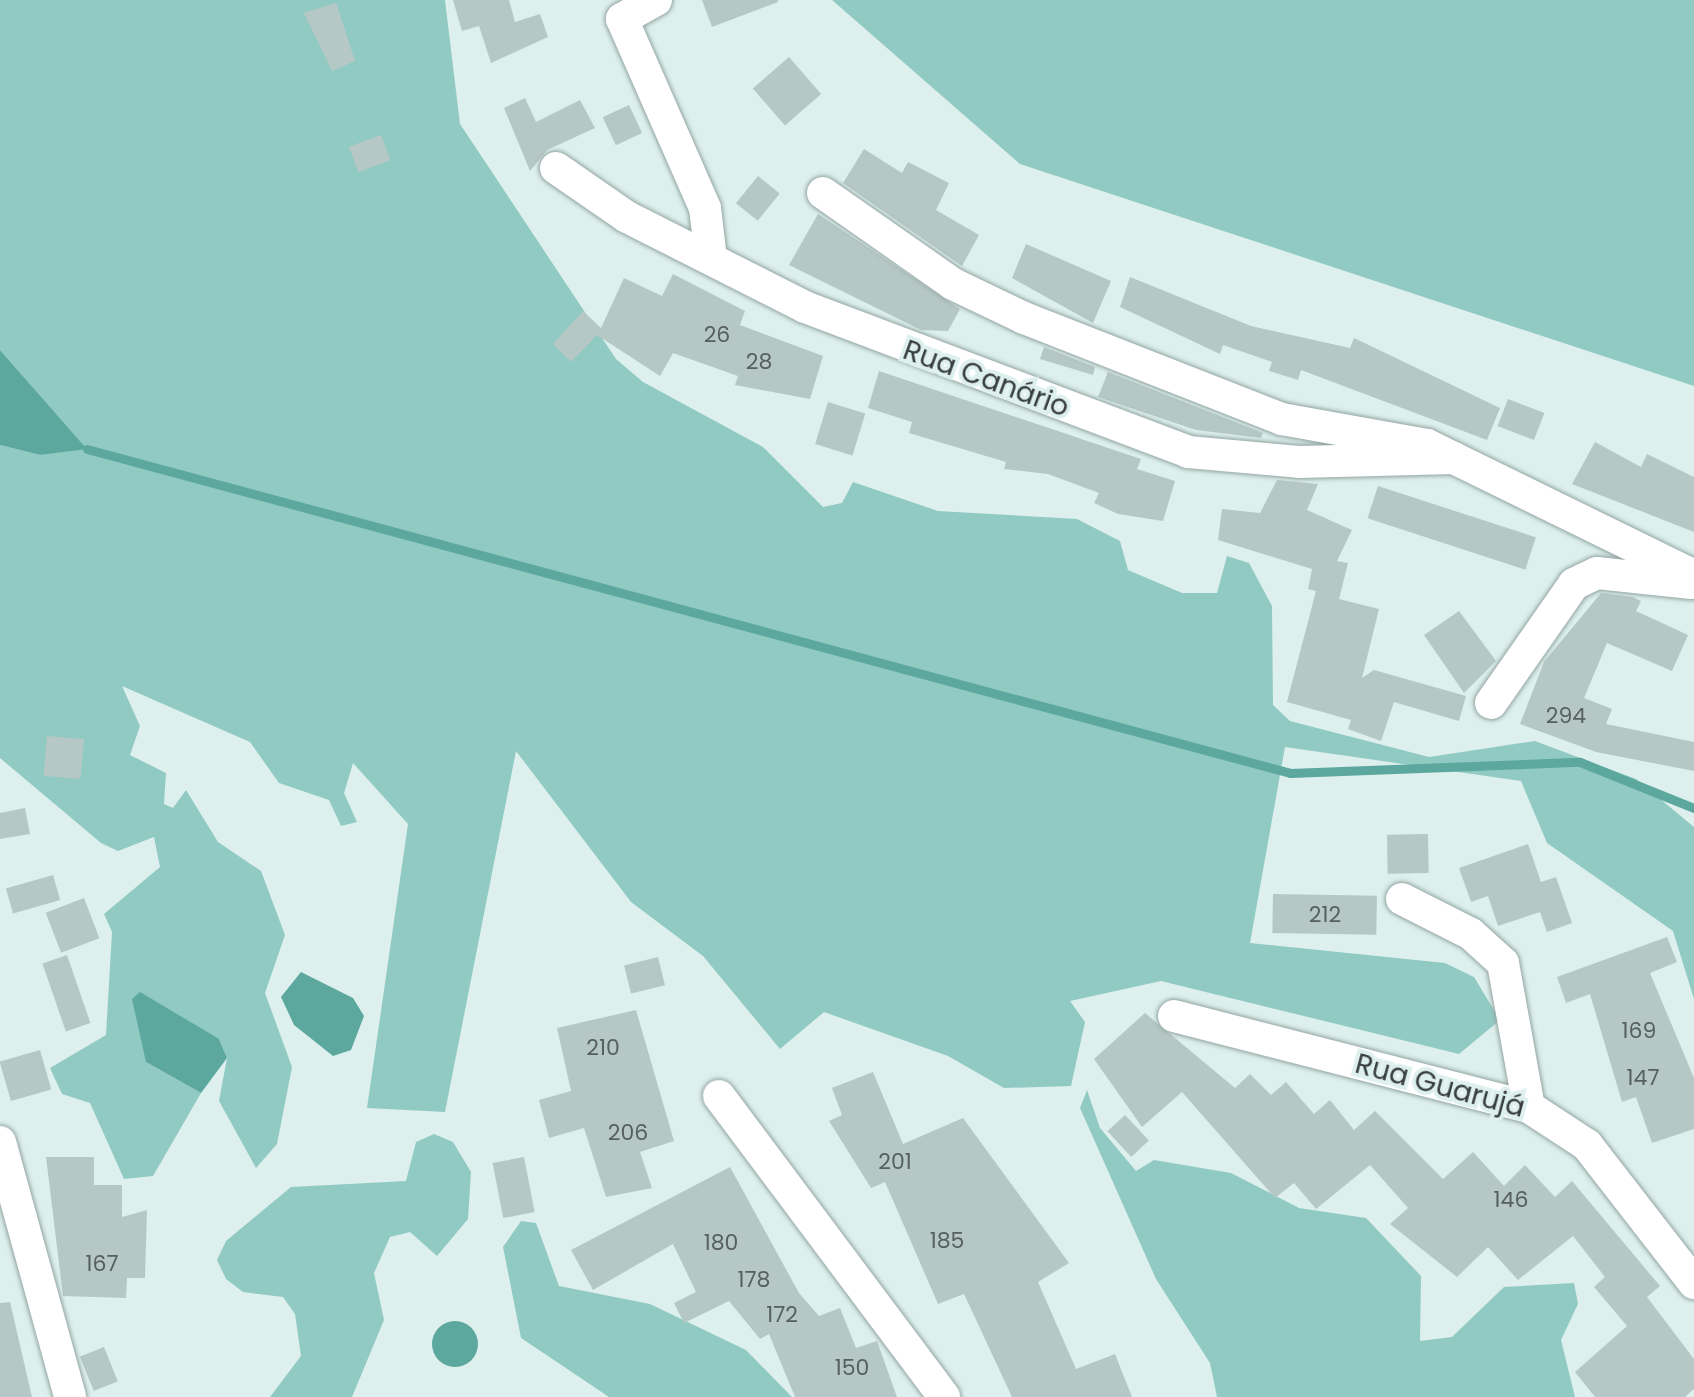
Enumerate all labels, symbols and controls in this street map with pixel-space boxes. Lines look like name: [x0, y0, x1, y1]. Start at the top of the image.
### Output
house number: 26: [704, 322, 730, 348]
street label: Rua Canário: [899, 333, 1073, 425]
house number: 28: [746, 349, 772, 375]
house number: 294: [1546, 703, 1586, 729]
house number: 212: [1309, 902, 1341, 928]
house number: 169: [1622, 1018, 1656, 1044]
house number: 210: [586, 1035, 620, 1061]
street label: Rua Guarujá: [1352, 1047, 1528, 1125]
house number: 147: [1627, 1065, 1659, 1091]
house number: 206: [608, 1120, 648, 1146]
house number: 201: [878, 1149, 912, 1175]
house number: 146: [1494, 1187, 1528, 1213]
house number: 185: [930, 1228, 964, 1254]
house number: 180: [704, 1230, 738, 1256]
house number: 167: [85, 1251, 119, 1277]
house number: 178: [738, 1267, 770, 1293]
house number: 172: [766, 1302, 798, 1328]
house number: 150: [835, 1355, 869, 1381]

